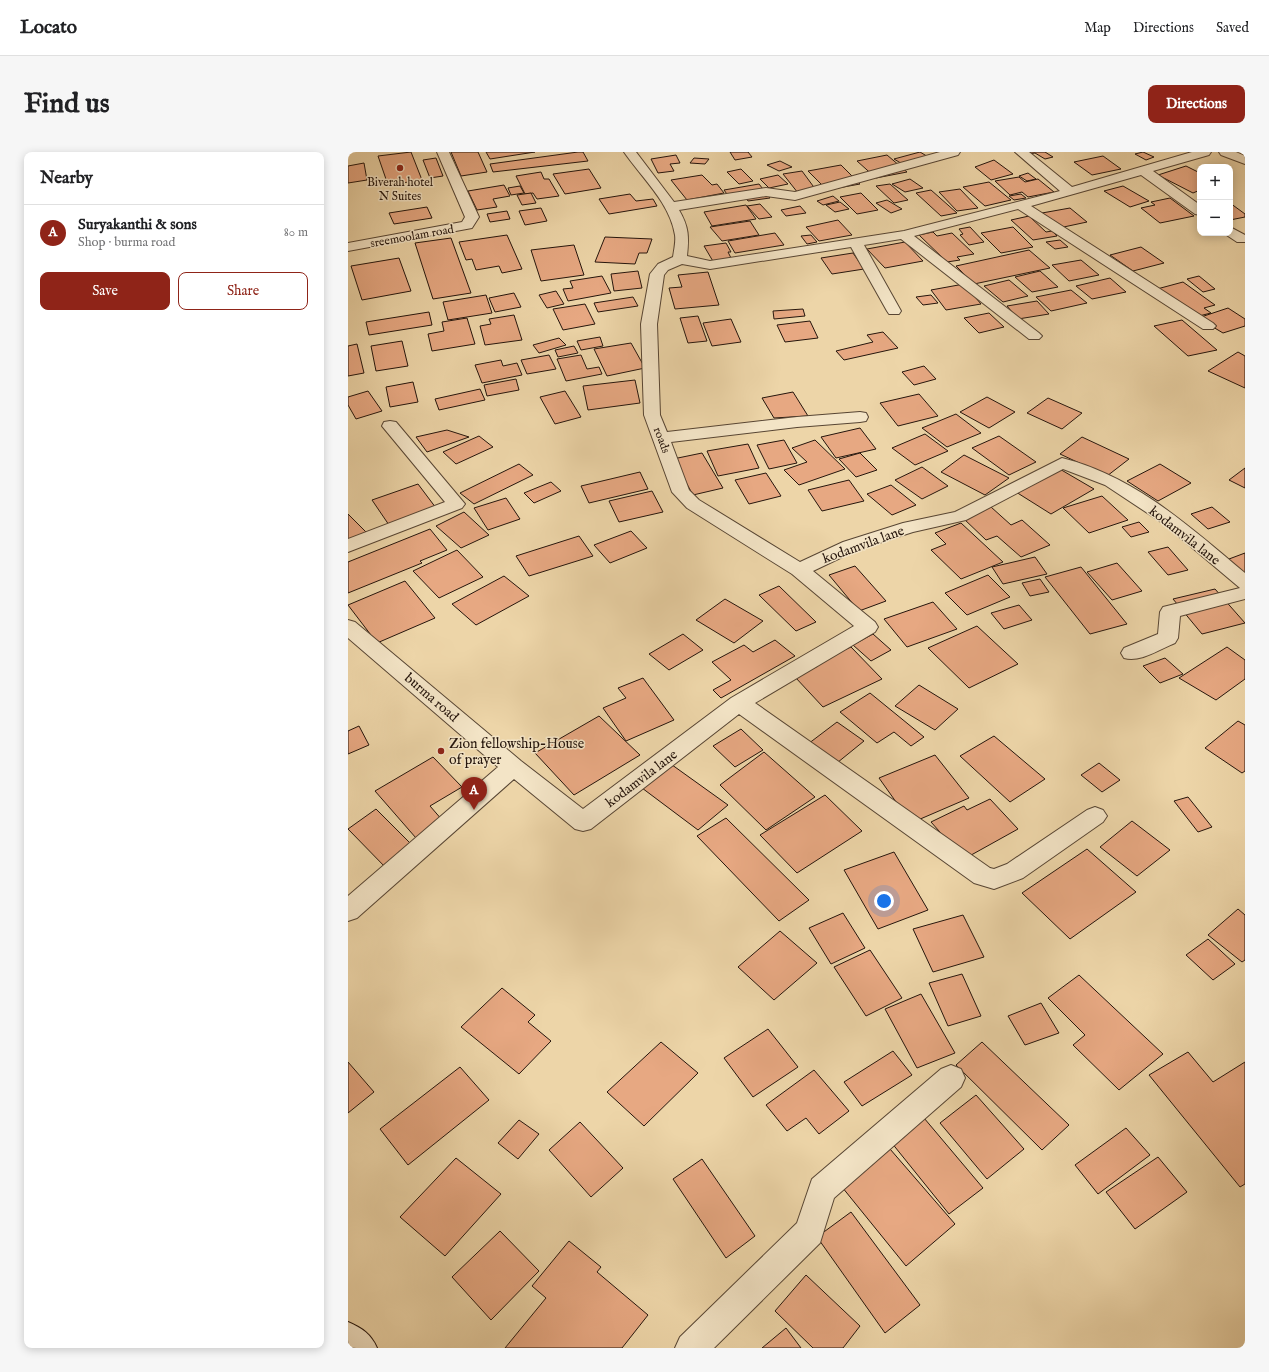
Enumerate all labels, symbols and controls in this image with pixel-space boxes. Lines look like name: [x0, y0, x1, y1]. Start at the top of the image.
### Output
text: Locato: [20, 16, 77, 40]
text: Map: [1084, 19, 1111, 37]
text: Directions: [1133, 19, 1194, 37]
text: Saved: [1216, 19, 1249, 37]
button: Directions: [1148, 85, 1245, 123]
text: Find us: [24, 87, 110, 122]
marker: Biverah hotel N Suites: [395, 163, 405, 173]
map controls: [1197, 164, 1233, 236]
button: +: [1197, 164, 1233, 200]
text: Nearby: [40, 168, 93, 189]
place label: Biverah hotel N Suites: [367, 175, 434, 204]
button: −: [1197, 200, 1233, 236]
text: Suryakanthi & sons: [78, 215, 197, 234]
street label: sreemoolam road: [369, 222, 456, 251]
text: A: [49, 224, 57, 241]
text: 80 m: [284, 224, 308, 241]
text: Shop · burma road: [78, 234, 175, 251]
button: Save: [40, 272, 170, 310]
button: Share: [178, 272, 308, 310]
street label: roads: [650, 425, 673, 455]
street label: kodamvila lane: [1145, 502, 1224, 570]
street label: kodamvila lane: [820, 522, 907, 568]
street label: burma road: [401, 669, 463, 727]
place label: Zion fellowship-House of prayer: [449, 735, 585, 769]
street label: kodamvila lane: [602, 745, 682, 812]
marker: Zion fellowship-House of prayer: [436, 746, 446, 756]
pin: A: [461, 777, 487, 810]
your location: [874, 891, 894, 911]

